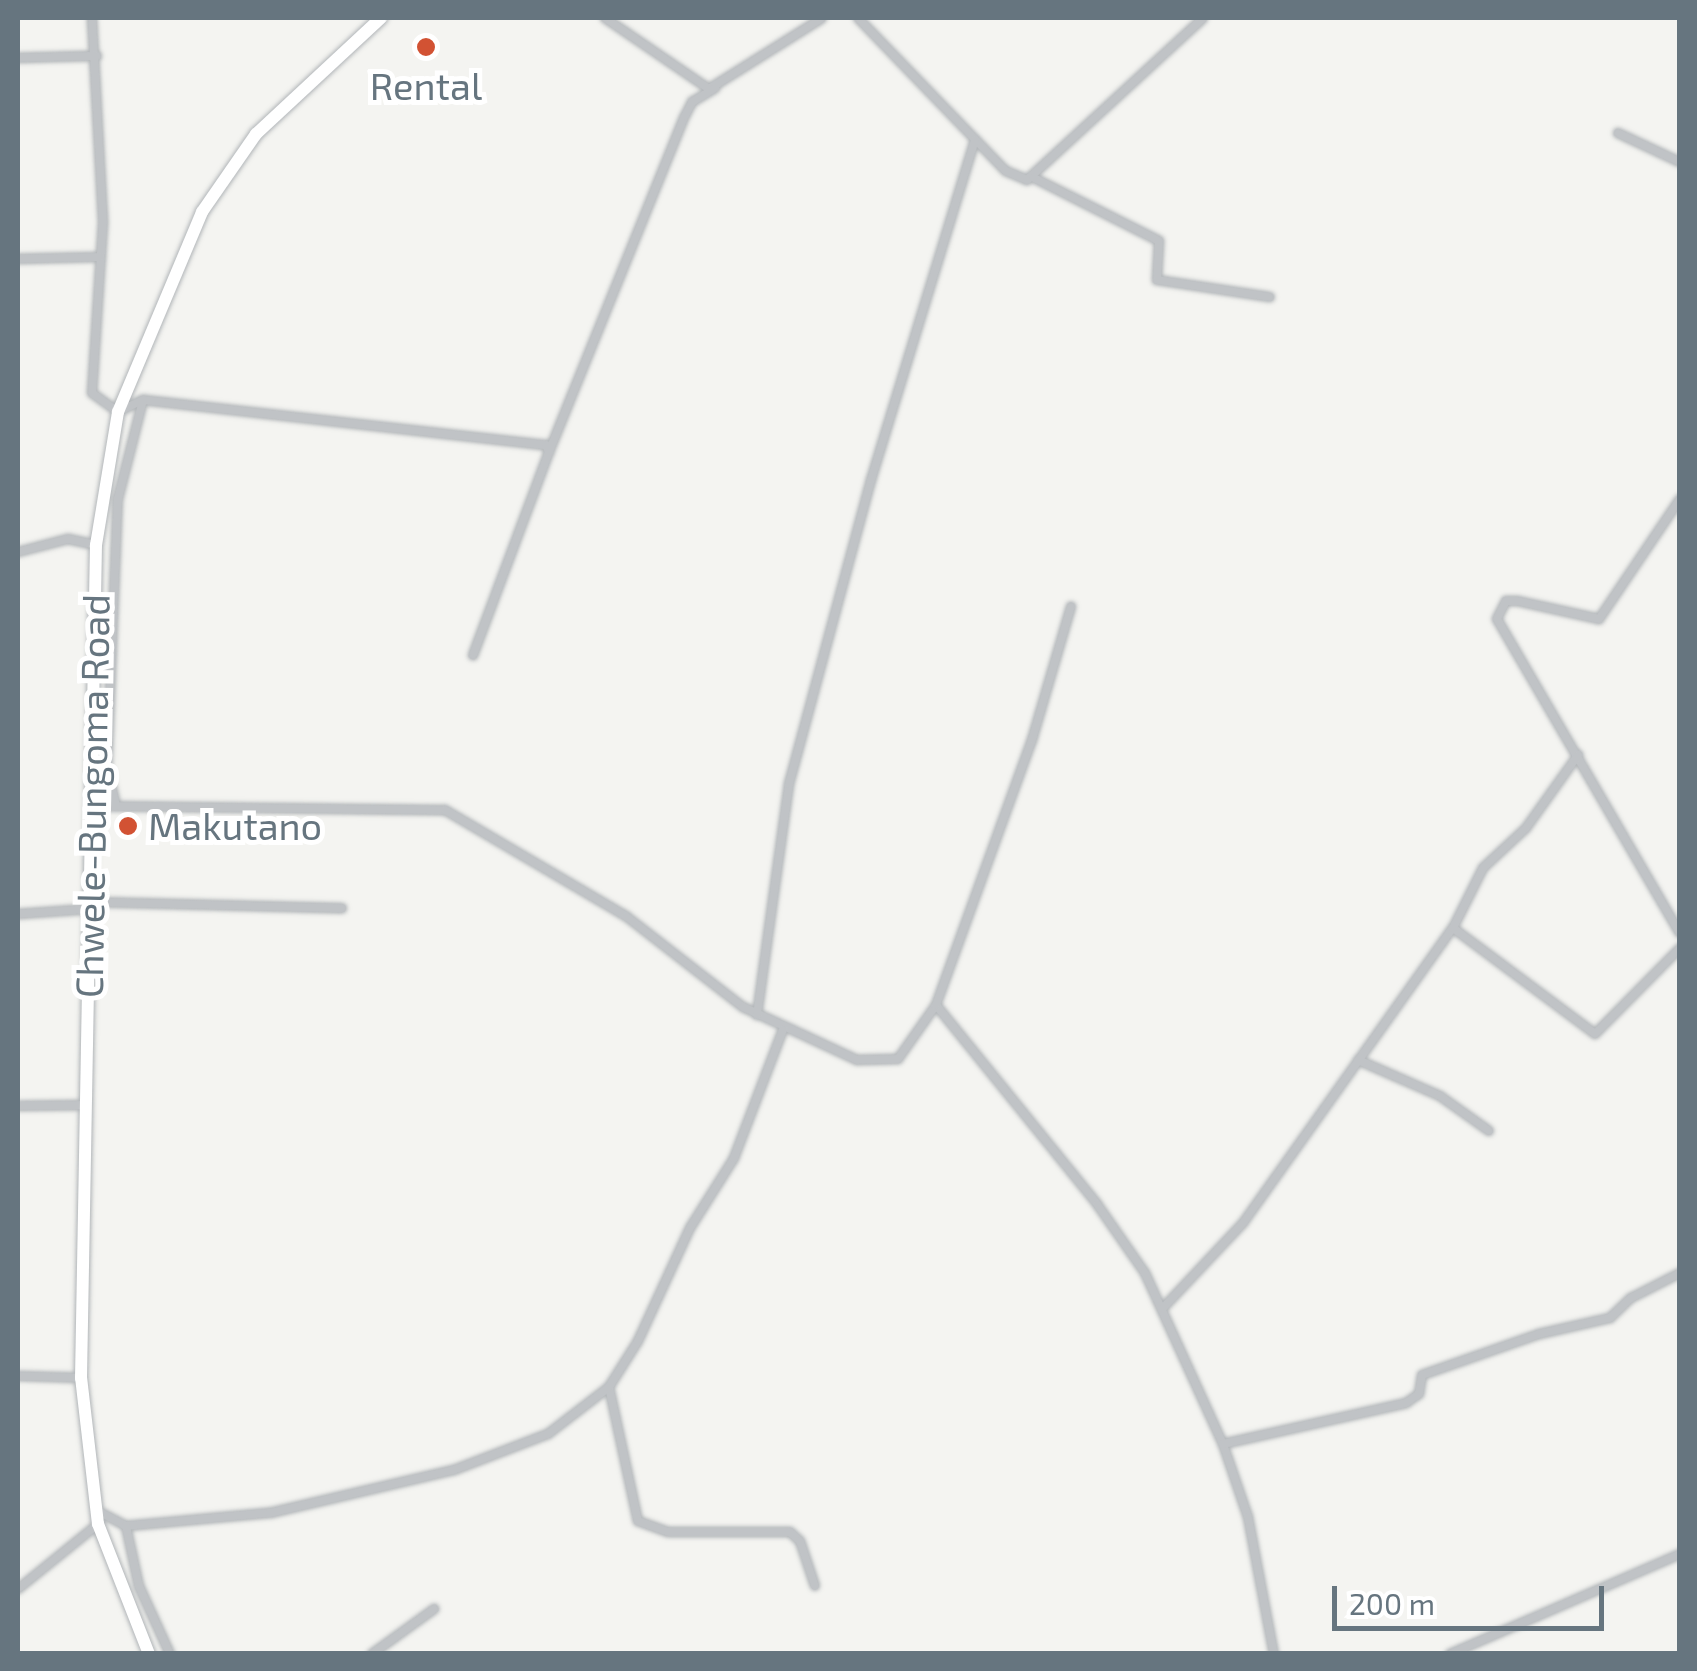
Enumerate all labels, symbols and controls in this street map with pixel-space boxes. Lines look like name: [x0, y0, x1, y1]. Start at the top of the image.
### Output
marker: Rental: [415, 36, 437, 58]
place label: Rental: [370, 63, 482, 109]
street label: Chwele-Bungoma Road: [66, 594, 118, 998]
place label: Makutano: [148, 803, 322, 849]
marker: Makutano: [117, 815, 139, 837]
scale bar: [1337, 1566, 1610, 1628]
text: 200 m: [1349, 1585, 1435, 1621]

